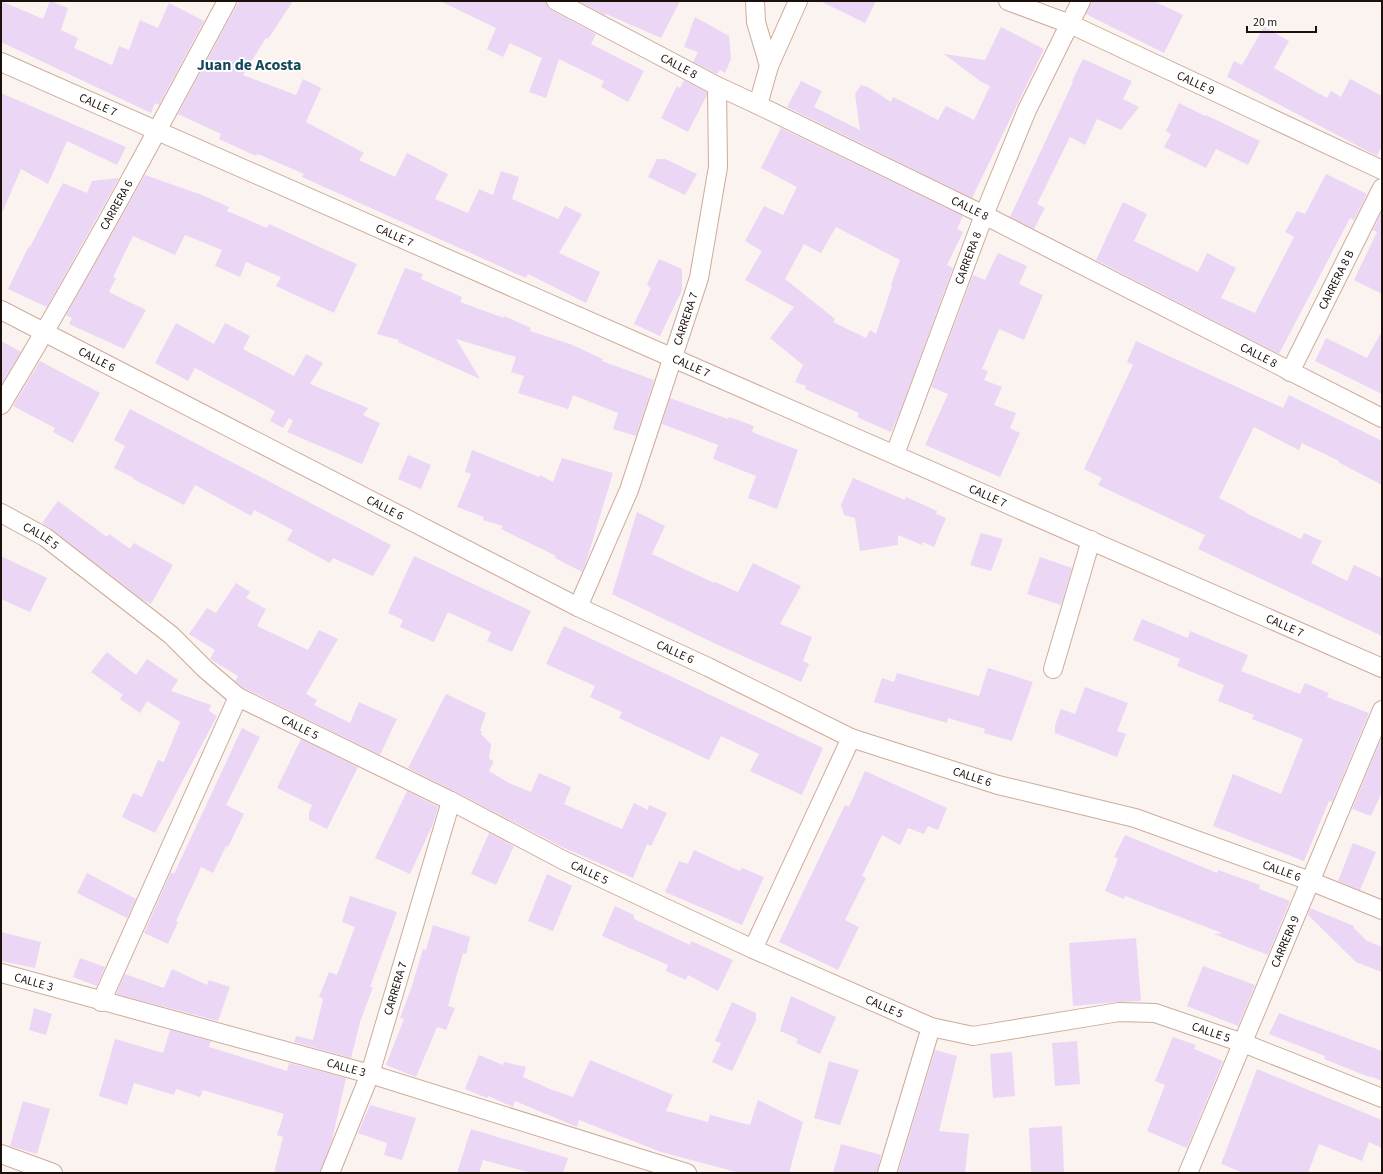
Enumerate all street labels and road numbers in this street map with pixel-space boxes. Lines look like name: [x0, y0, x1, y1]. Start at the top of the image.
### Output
street label: CALLE 8: [657, 50, 700, 83]
street label: CALLE 9: [1174, 67, 1217, 99]
street label: CALLE 7: [76, 89, 119, 121]
street label: CARRERA 6: [96, 177, 138, 233]
street label: CALLE 8: [948, 192, 991, 225]
street label: CALLE 7: [373, 220, 416, 252]
street label: CARRERA 8: [951, 230, 986, 287]
street label: CARRERA 8 B: [1314, 247, 1359, 313]
street label: CARRERA 7: [669, 290, 703, 348]
street label: CALLE 8: [1237, 339, 1280, 372]
street label: CALLE 6: [75, 343, 118, 377]
street label: CALLE 7: [669, 351, 713, 382]
street label: CALLE 7: [966, 480, 1009, 512]
street label: CALLE 6: [363, 491, 406, 525]
street label: CALLE 5: [20, 518, 62, 554]
street label: CALLE 7: [1263, 610, 1306, 642]
street label: CALLE 6: [653, 636, 697, 668]
street label: CALLE 5: [278, 711, 321, 744]
street label: CALLE 6: [950, 763, 994, 791]
street label: CALLE 5: [568, 857, 611, 889]
street label: CALLE 6: [1260, 857, 1303, 886]
street label: CARRERA 9: [1267, 913, 1304, 970]
street label: CARRERA 7: [380, 960, 412, 1017]
street label: CALLE 3: [12, 969, 55, 996]
street label: CALLE 5: [863, 991, 906, 1023]
street label: CALLE 5: [1189, 1018, 1232, 1047]
street label: CALLE 3: [325, 1055, 368, 1081]

